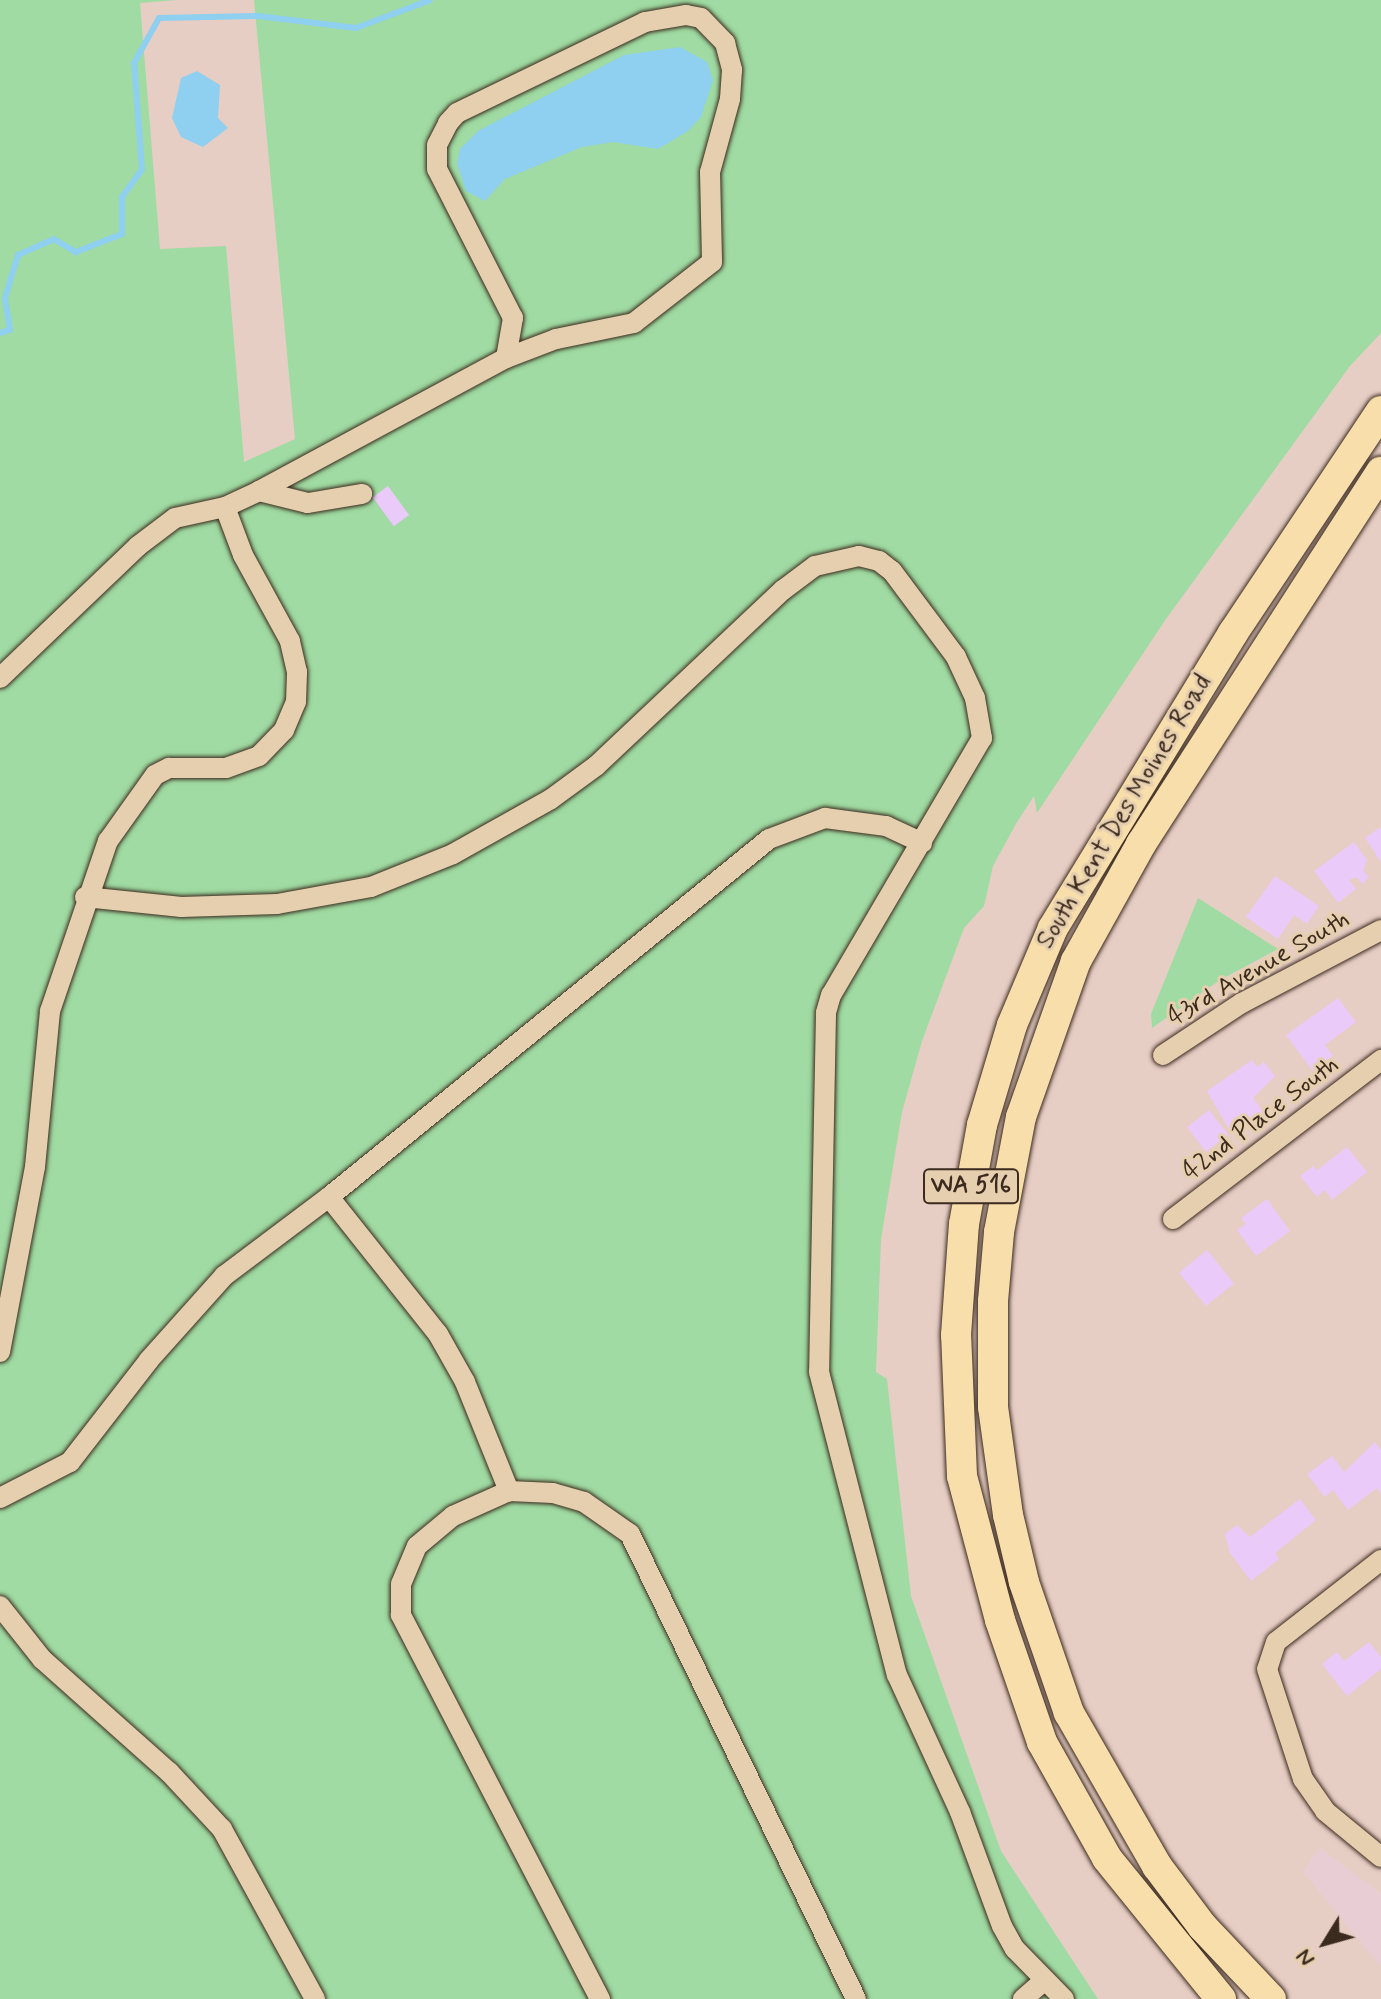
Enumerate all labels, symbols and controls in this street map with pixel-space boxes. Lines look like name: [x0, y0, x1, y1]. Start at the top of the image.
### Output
street label: South Kent Des Moines Road: [1031, 670, 1219, 954]
street label: 43rd Avenue South: [1164, 905, 1354, 1033]
street label: 42nd Place South: [1179, 1052, 1343, 1186]
road number: WA 516: [923, 1166, 1019, 1206]
north arrow: [1285, 1903, 1365, 1983]
text: N: [1290, 1943, 1321, 1972]

